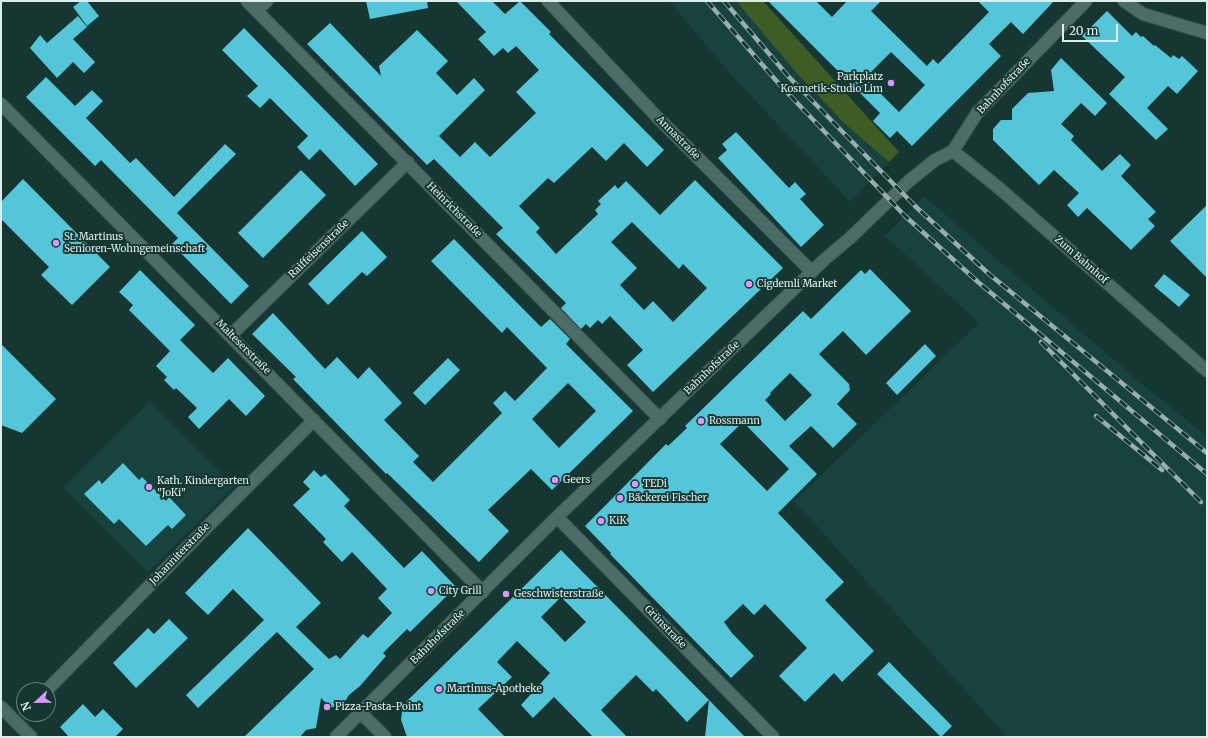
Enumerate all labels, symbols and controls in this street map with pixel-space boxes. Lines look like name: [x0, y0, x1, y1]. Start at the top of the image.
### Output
scale bar: [1064, 16, 1120, 42]
text: 20 m: [1069, 23, 1098, 38]
street label: Bahnhofstraße: [975, 56, 1033, 116]
place label: Parkplatz Kosmetik-Studio Lim: [781, 71, 883, 94]
marker: Parkplatz Kosmetik-Studio Lim: [886, 78, 896, 88]
street label: Annastraße: [654, 114, 702, 162]
street label: Heinrichstraße: [424, 180, 484, 240]
street label: Raiffeisenstraße: [286, 217, 352, 281]
place label: St. Martinus Senioren-Wohngemeinschaft: [64, 231, 205, 254]
street label: Zum Bahnhof: [1052, 234, 1110, 286]
marker: St. Martinus Senioren-Wohngemeinschaft: [51, 238, 61, 248]
place label: Cigdemli Market: [757, 278, 837, 290]
marker: Cigdemli Market: [744, 279, 754, 289]
street label: Malteserstraße: [213, 317, 273, 377]
street label: Bahnhofstraße: [682, 339, 742, 397]
place label: Rossmann: [709, 415, 760, 427]
marker: Rossmann: [696, 416, 706, 426]
place label: Geers: [563, 474, 590, 486]
place label: Kath. Kindergarten "JoKi": [157, 475, 249, 498]
marker: Geers: [550, 475, 560, 485]
place label: TEDi: [643, 478, 667, 490]
marker: TEDi: [630, 479, 640, 489]
marker: Kath. Kindergarten "JoKi": [144, 482, 154, 492]
place label: Bäckerei Fischer: [628, 492, 707, 504]
marker: Bäckerei Fischer: [615, 493, 625, 503]
place label: KiK: [609, 515, 627, 527]
marker: KiK: [596, 516, 606, 526]
street label: Johanniterstraße: [147, 521, 213, 587]
place label: City Grill: [439, 585, 482, 597]
marker: City Grill: [426, 586, 436, 596]
place label: Geschwisterstraße: [514, 588, 604, 600]
marker: Geschwisterstraße: [501, 589, 511, 599]
street label: Grünstraße: [642, 603, 688, 651]
street label: Bahnhofstraße: [408, 607, 468, 667]
north arrow: [16, 682, 56, 722]
place label: Martinus-Apotheke: [447, 683, 542, 695]
marker: Martinus-Apotheke: [434, 684, 444, 694]
text: N: [18, 699, 34, 713]
place label: Pizza-Pasta-Point: [335, 701, 422, 713]
marker: Pizza-Pasta-Point: [322, 702, 332, 712]

